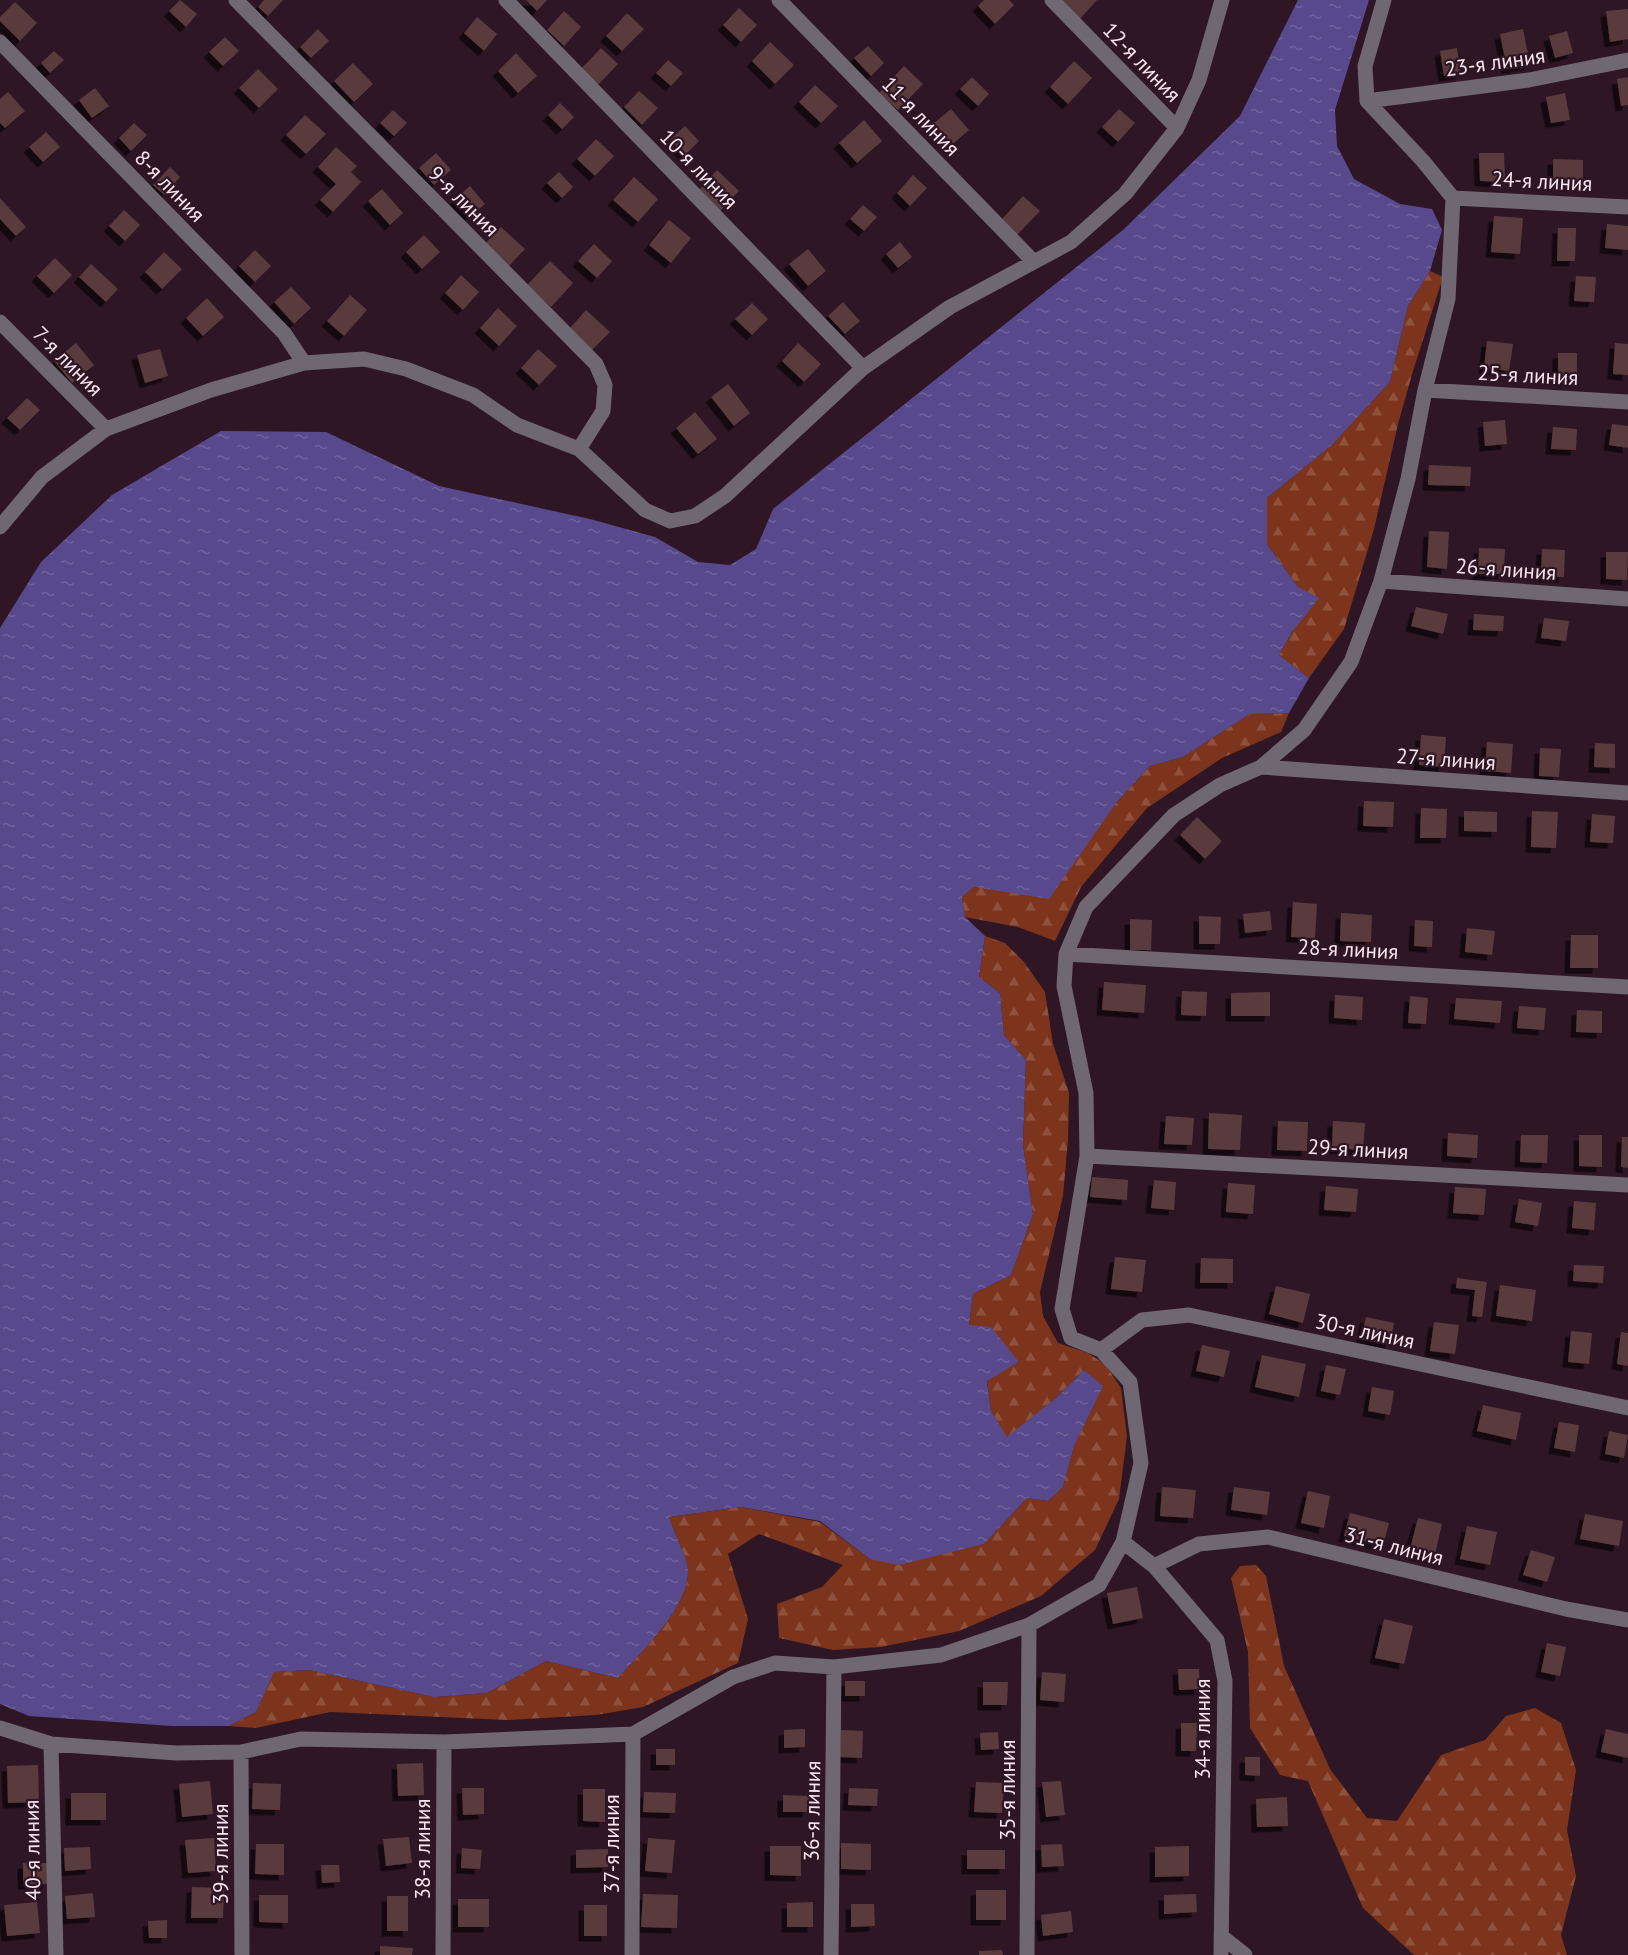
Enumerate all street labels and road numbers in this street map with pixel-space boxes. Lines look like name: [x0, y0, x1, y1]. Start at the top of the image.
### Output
street label: 12-я линия: [1097, 16, 1187, 108]
street label: 23-я линия: [1443, 42, 1547, 82]
street label: 11-я линия: [876, 70, 966, 162]
street label: 10-я линия: [654, 123, 744, 215]
street label: 8-я линия: [129, 144, 211, 228]
street label: 9-я линия: [423, 160, 505, 242]
street label: 24-я линия: [1491, 165, 1593, 197]
street label: 7-я линия: [27, 320, 109, 402]
street label: 25-я линия: [1477, 359, 1579, 391]
street label: 26-я линия: [1455, 552, 1557, 586]
street label: 27-я линия: [1395, 742, 1497, 776]
street label: 28-я линия: [1297, 933, 1399, 965]
street label: 29-я линия: [1307, 1133, 1409, 1165]
street label: 30-я линия: [1313, 1307, 1417, 1355]
street label: 31-я линия: [1342, 1521, 1446, 1571]
street label: 34-я линия: [1189, 1679, 1216, 1779]
street label: 35-я линия: [994, 1740, 1021, 1840]
street label: 36-я линия: [798, 1760, 826, 1862]
street label: 37-я линия: [598, 1794, 625, 1894]
street label: 40-я линия: [18, 1799, 46, 1901]
street label: 38-я линия: [409, 1799, 436, 1899]
street label: 39-я линия: [207, 1804, 234, 1904]

